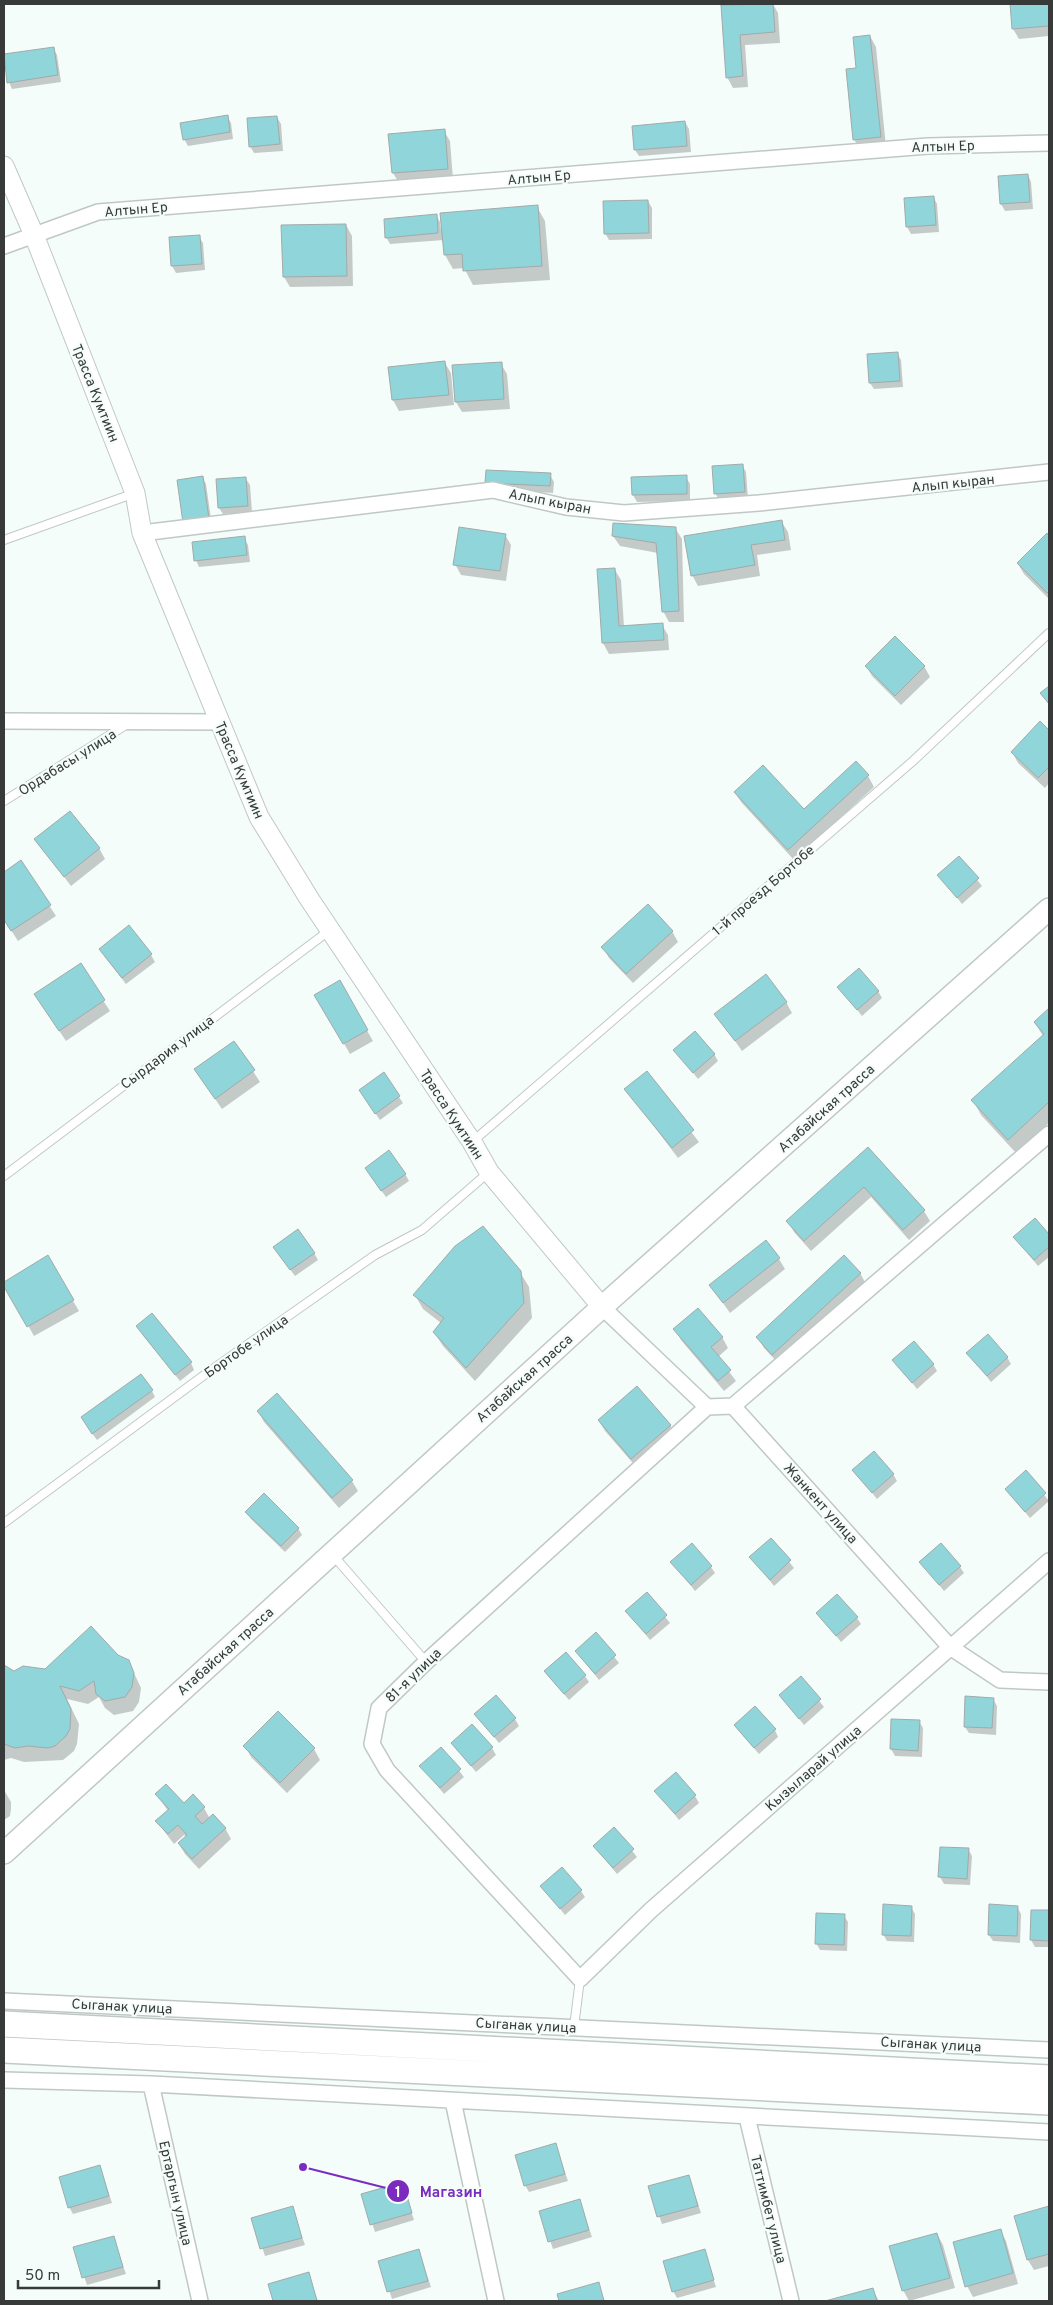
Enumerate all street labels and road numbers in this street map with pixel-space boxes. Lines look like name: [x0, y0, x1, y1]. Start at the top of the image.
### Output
street label: Алтын Ер: [911, 138, 975, 157]
street label: Алтын Ер: [507, 167, 572, 190]
street label: Алтын Ер: [104, 199, 169, 222]
street label: Трасса Кумтиин: [67, 342, 122, 445]
street label: Алып кыран: [911, 472, 996, 497]
street label: Алып кыран: [507, 486, 592, 519]
street label: Трасса Кумтиин: [210, 719, 267, 822]
street label: Ордабасы улица: [16, 726, 120, 800]
street label: 1-й проезд Бортобе: [709, 842, 819, 940]
street label: Сырдария улица: [118, 1013, 218, 1094]
street label: Атабайская трасса: [775, 1061, 879, 1157]
street label: Трасса Кумтиин: [415, 1066, 486, 1163]
street label: Бортобе улица: [202, 1312, 292, 1382]
street label: Атабайская трасса: [473, 1331, 577, 1427]
street label: Жанкент улица: [779, 1460, 861, 1548]
street label: Атабайская трасса: [174, 1604, 278, 1700]
street label: 81-я улица: [383, 1645, 446, 1707]
street label: Кызыларай улица: [762, 1723, 866, 1816]
street label: Сыганак улица: [71, 1996, 173, 2019]
street label: Сыганак улица: [475, 2015, 577, 2038]
street label: Сыганак улица: [880, 2034, 982, 2057]
street label: Ертаргын улица: [154, 2139, 195, 2247]
street label: Таттимбет улица: [746, 2153, 789, 2265]

